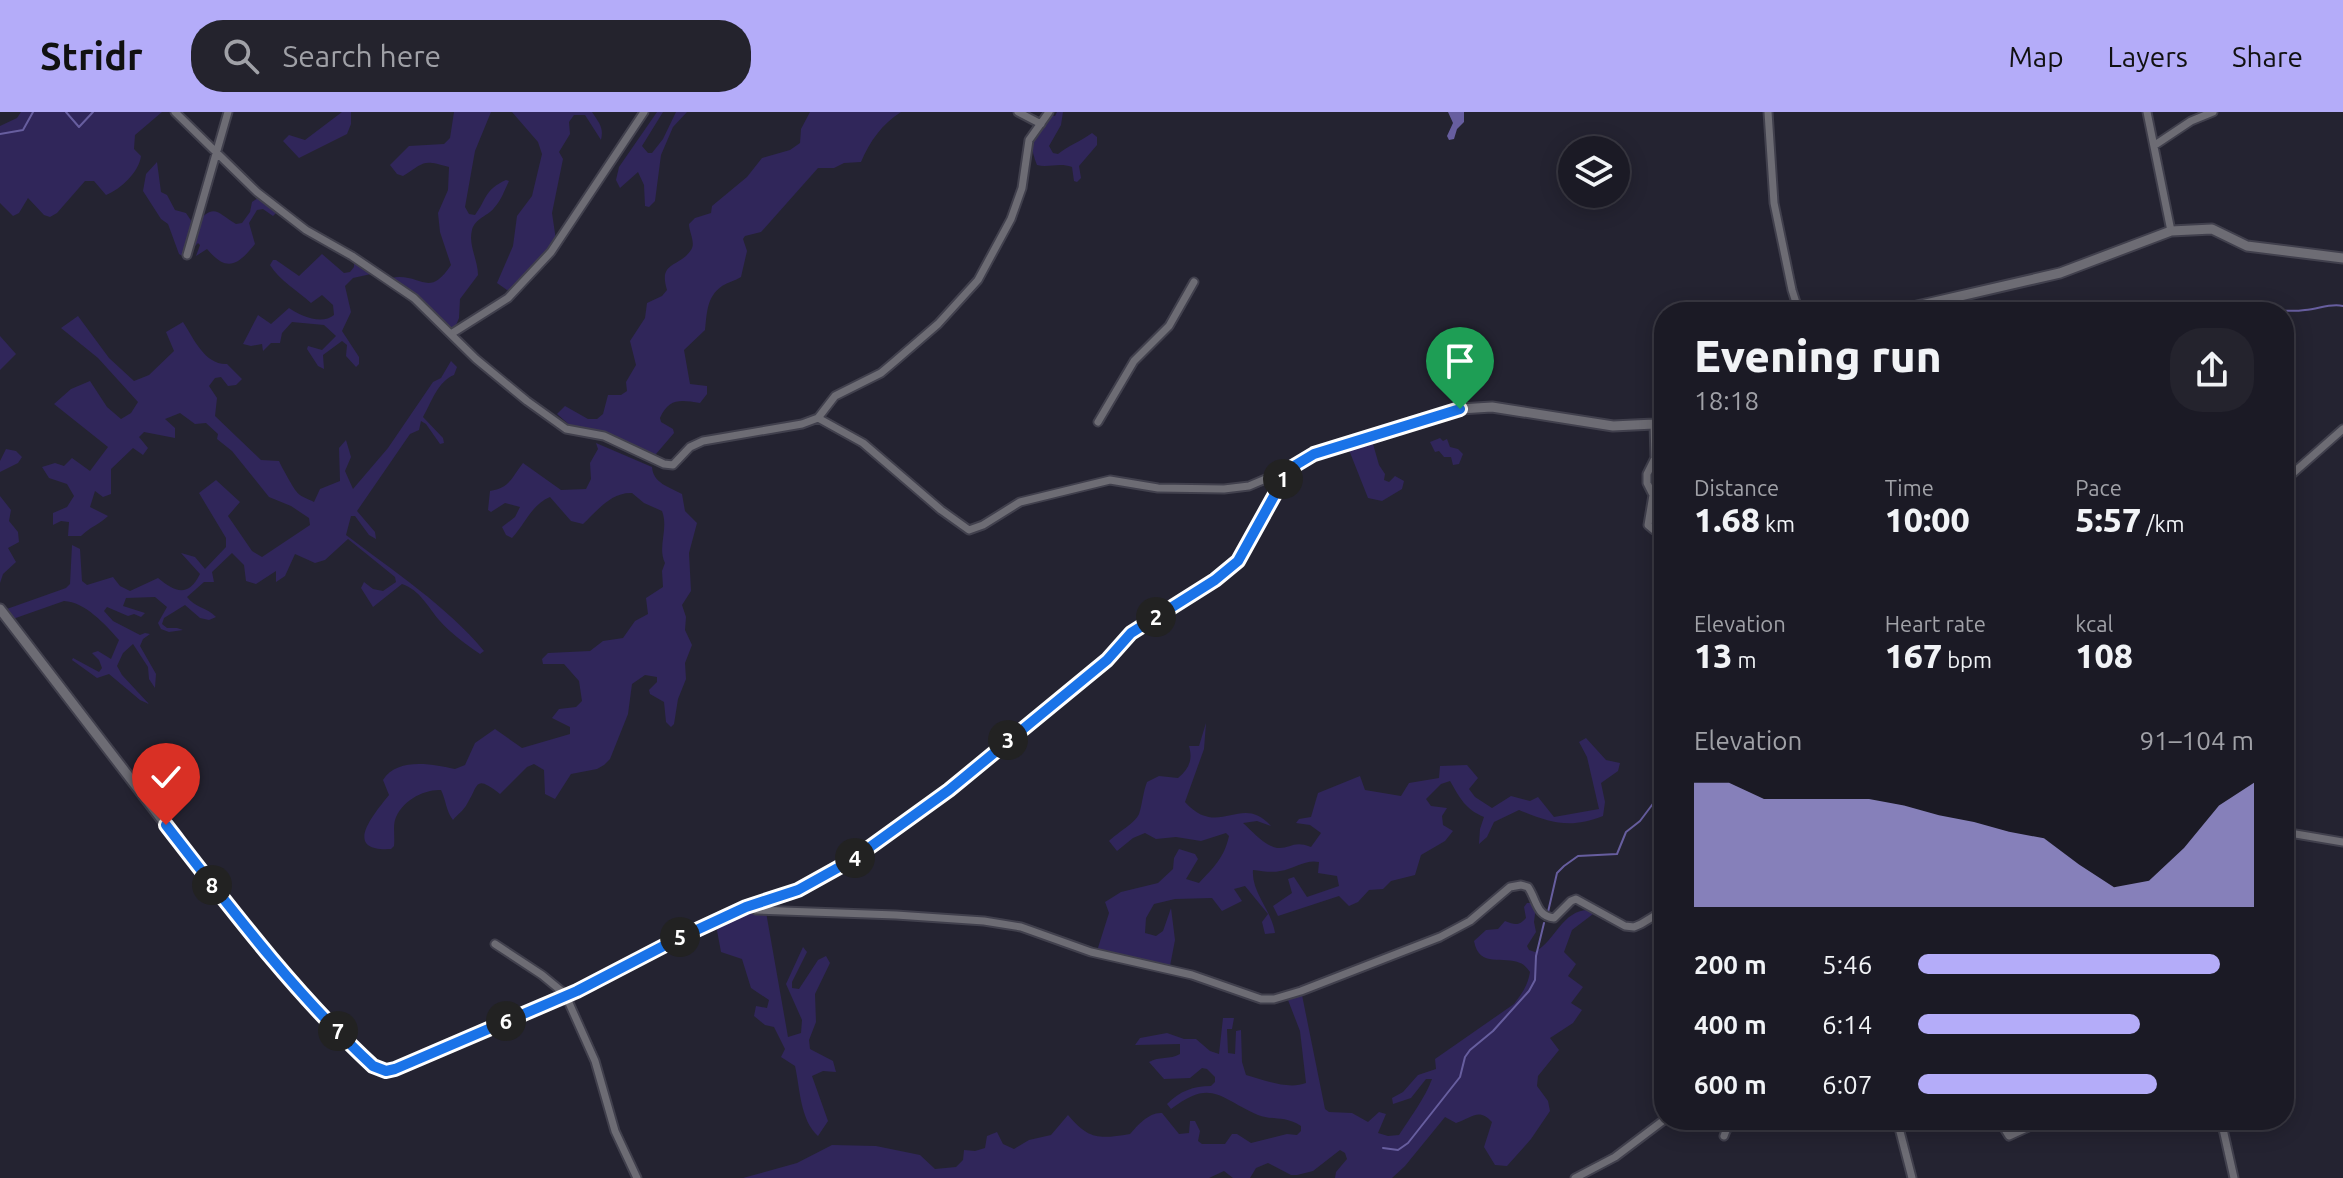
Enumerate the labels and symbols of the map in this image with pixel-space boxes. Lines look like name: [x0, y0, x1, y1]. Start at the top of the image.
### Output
pin: [1426, 327, 1494, 409]
pin: 1: [1263, 459, 1303, 499]
pin: 2: [1136, 597, 1176, 637]
pin: 3: [988, 720, 1028, 760]
pin: [132, 743, 200, 825]
pin: 4: [835, 838, 875, 878]
pin: 8: [192, 865, 232, 905]
pin: 5: [660, 917, 700, 957]
pin: 6: [486, 1001, 526, 1041]
pin: 7: [318, 1011, 358, 1051]

